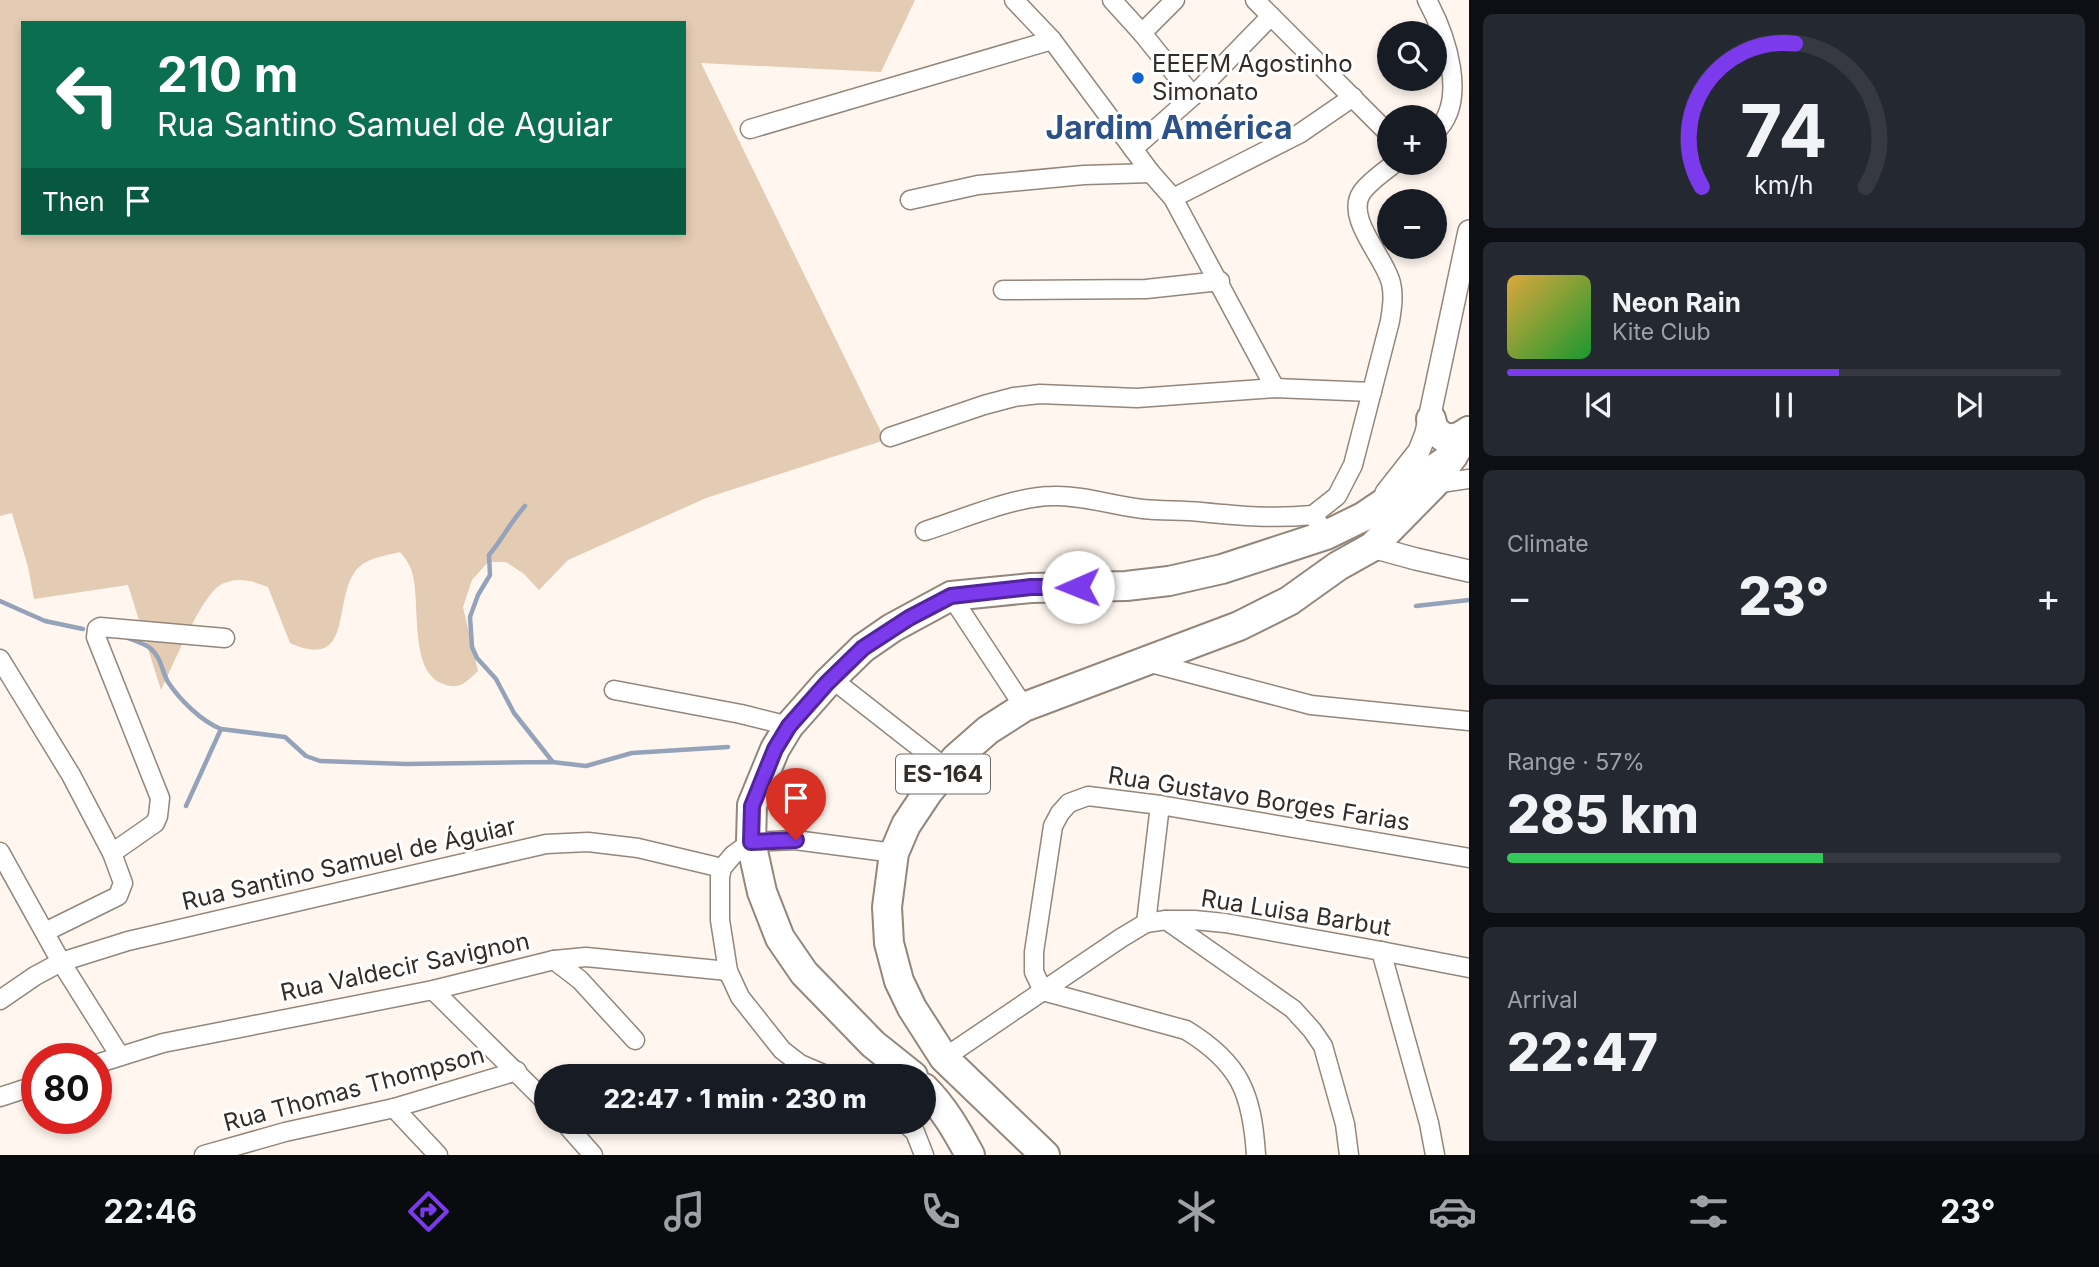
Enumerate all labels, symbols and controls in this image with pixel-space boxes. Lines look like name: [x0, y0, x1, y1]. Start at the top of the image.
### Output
map controls: [1377, 21, 1447, 259]
button: search: [1377, 21, 1447, 91]
text: 210 m: [157, 45, 298, 104]
icon: left: [42, 49, 133, 140]
place label: EEEFM Agostinho Simonato: [1152, 49, 1353, 106]
marker: EEEFM Agostinho Simonato: [1130, 70, 1146, 86]
text: 74: [1740, 86, 1828, 175]
text: Rua Santino Samuel de Aguiar: [157, 105, 613, 144]
button: +: [1377, 105, 1447, 175]
district label: Jardim América: [1046, 108, 1292, 147]
text: km/h: [1754, 170, 1814, 200]
icon: arrive: [119, 182, 157, 220]
text: Then: [42, 186, 105, 217]
button: −: [1377, 189, 1447, 259]
text: Neon Rain: [1612, 287, 1741, 318]
text: Kite Club: [1612, 318, 1711, 346]
icon: previous: [1580, 386, 1618, 424]
icon: pause: [1765, 386, 1803, 424]
icon: next: [1950, 386, 1988, 424]
text: Climate: [1507, 530, 1589, 558]
position arrow: [1041, 550, 1115, 624]
text: 23°: [1738, 565, 1830, 628]
text: −: [1507, 574, 1532, 620]
text: +: [2036, 574, 2061, 620]
text: Range · 57%: [1507, 748, 1645, 776]
road number: ES-164: [896, 754, 990, 794]
street label: Rua Gustavo Borges Farias: [1106, 760, 1412, 837]
pin: [766, 768, 826, 840]
icon: arrive: [777, 779, 815, 817]
text: 285 km: [1507, 783, 1699, 846]
street label: Rua Santino Samuel de Águiar: [179, 810, 519, 916]
street label: Rua Luisa Barbut: [1199, 883, 1393, 942]
street label: Rua Valdecir Savignon: [278, 926, 532, 1007]
text: Arrival: [1507, 986, 1578, 1014]
text: 22:47: [1507, 1021, 1658, 1084]
street label: Rua Thomas Thompson: [220, 1040, 487, 1137]
speed limit sign: 80: [21, 1043, 112, 1134]
text: 22:47 · 1 min · 230 m: [603, 1083, 867, 1114]
icon: directions: [404, 1187, 453, 1236]
icon: music: [660, 1187, 709, 1236]
icon: phone: [916, 1187, 965, 1236]
icon: climate: [1172, 1187, 1221, 1236]
icon: car: [1428, 1187, 1477, 1236]
icon: filters: [1684, 1187, 1733, 1236]
text: 22:46: [104, 1192, 197, 1231]
text: 23°: [1940, 1192, 1995, 1231]

